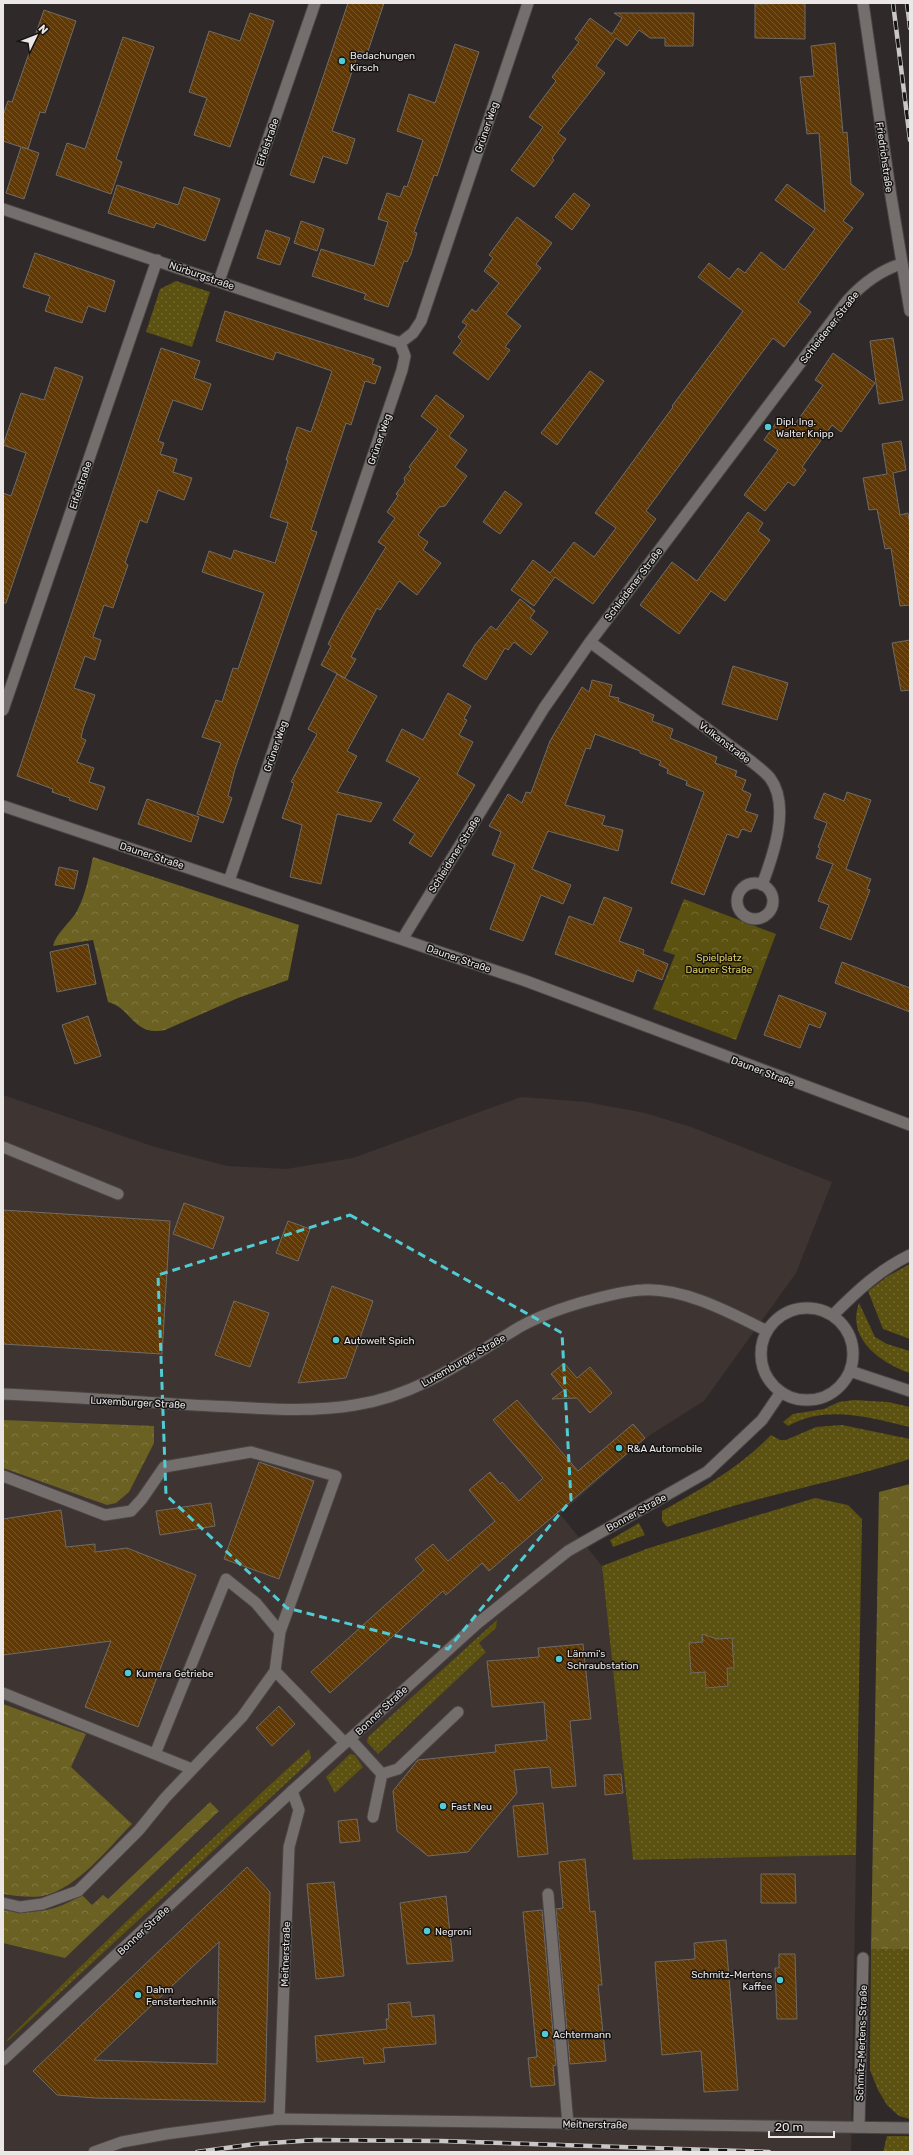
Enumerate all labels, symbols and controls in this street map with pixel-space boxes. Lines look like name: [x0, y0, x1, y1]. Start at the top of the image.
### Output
north arrow: [16, 16, 56, 56]
text: N: [35, 22, 50, 37]
place label: Bedachungen Kirsch: [350, 50, 415, 74]
marker: Bedachungen Kirsch: [337, 56, 347, 66]
street label: Grüner Weg: [473, 100, 501, 155]
street label: Eifelstraße: [254, 116, 282, 168]
street label: Friedrichstraße: [873, 121, 895, 194]
street label: Nürburgstraße: [168, 259, 236, 293]
street label: Schleidener Straße: [798, 289, 862, 366]
street label: Grüner Weg: [366, 412, 394, 467]
place label: Dipl. Ing. Walter Knipp: [776, 416, 834, 440]
marker: Dipl. Ing. Walter Knipp: [763, 422, 773, 432]
street label: Eifelstraße: [67, 459, 95, 511]
street label: Schleidener Straße: [602, 545, 665, 624]
street label: Grüner Weg: [262, 719, 290, 774]
street label: Vulkanstraße: [696, 720, 753, 766]
street label: Schleidener Straße: [426, 814, 484, 895]
street label: Dauner Straße: [118, 840, 186, 872]
street label: Dauner Straße: [425, 942, 493, 976]
park label: Spielplatz Dauner Straße: [686, 952, 753, 976]
street label: Dauner Straße: [729, 1054, 796, 1090]
street label: Luxemburger Straße: [419, 1332, 508, 1390]
marker: Autowelt Spich: [331, 1335, 341, 1345]
place label: Autowelt Spich: [344, 1335, 415, 1347]
street label: Luxemburger Straße: [90, 1395, 186, 1412]
marker: R&A Automobile: [614, 1443, 624, 1453]
place label: R&A Automobile: [627, 1443, 703, 1455]
street label: Bonner Straße: [604, 1491, 669, 1534]
place label: Lämmi's Schraubstation: [567, 1648, 639, 1672]
marker: Lämmi's Schraubstation: [554, 1654, 564, 1664]
marker: Kumera Getriebe: [123, 1668, 133, 1678]
place label: Kumera Getriebe: [136, 1668, 214, 1680]
street label: Bonner Straße: [353, 1683, 411, 1738]
marker: Fast Neu: [438, 1801, 448, 1811]
place label: Fast Neu: [451, 1801, 492, 1813]
street label: Bonner Straße: [115, 1903, 173, 1958]
street label: Meitnerstraße: [279, 1921, 293, 1987]
marker: Negroni: [422, 1926, 432, 1936]
place label: Negroni: [435, 1926, 471, 1938]
place label: Schmitz-Mertens Kaffee: [691, 1969, 772, 1993]
marker: Schmitz-Mertens Kaffee: [775, 1975, 785, 1985]
place label: Dahm Fenstertechnik: [146, 1984, 217, 2008]
street label: Schmitz-Mertens-Straße: [854, 1984, 870, 2101]
marker: Dahm Fenstertechnik: [133, 1990, 143, 2000]
marker: Achtermann: [540, 2029, 550, 2039]
place label: Achtermann: [553, 2029, 611, 2041]
scale bar: [769, 2113, 834, 2139]
street label: Meitnerstraße: [562, 2118, 628, 2132]
text: 20 m: [775, 2120, 803, 2134]

